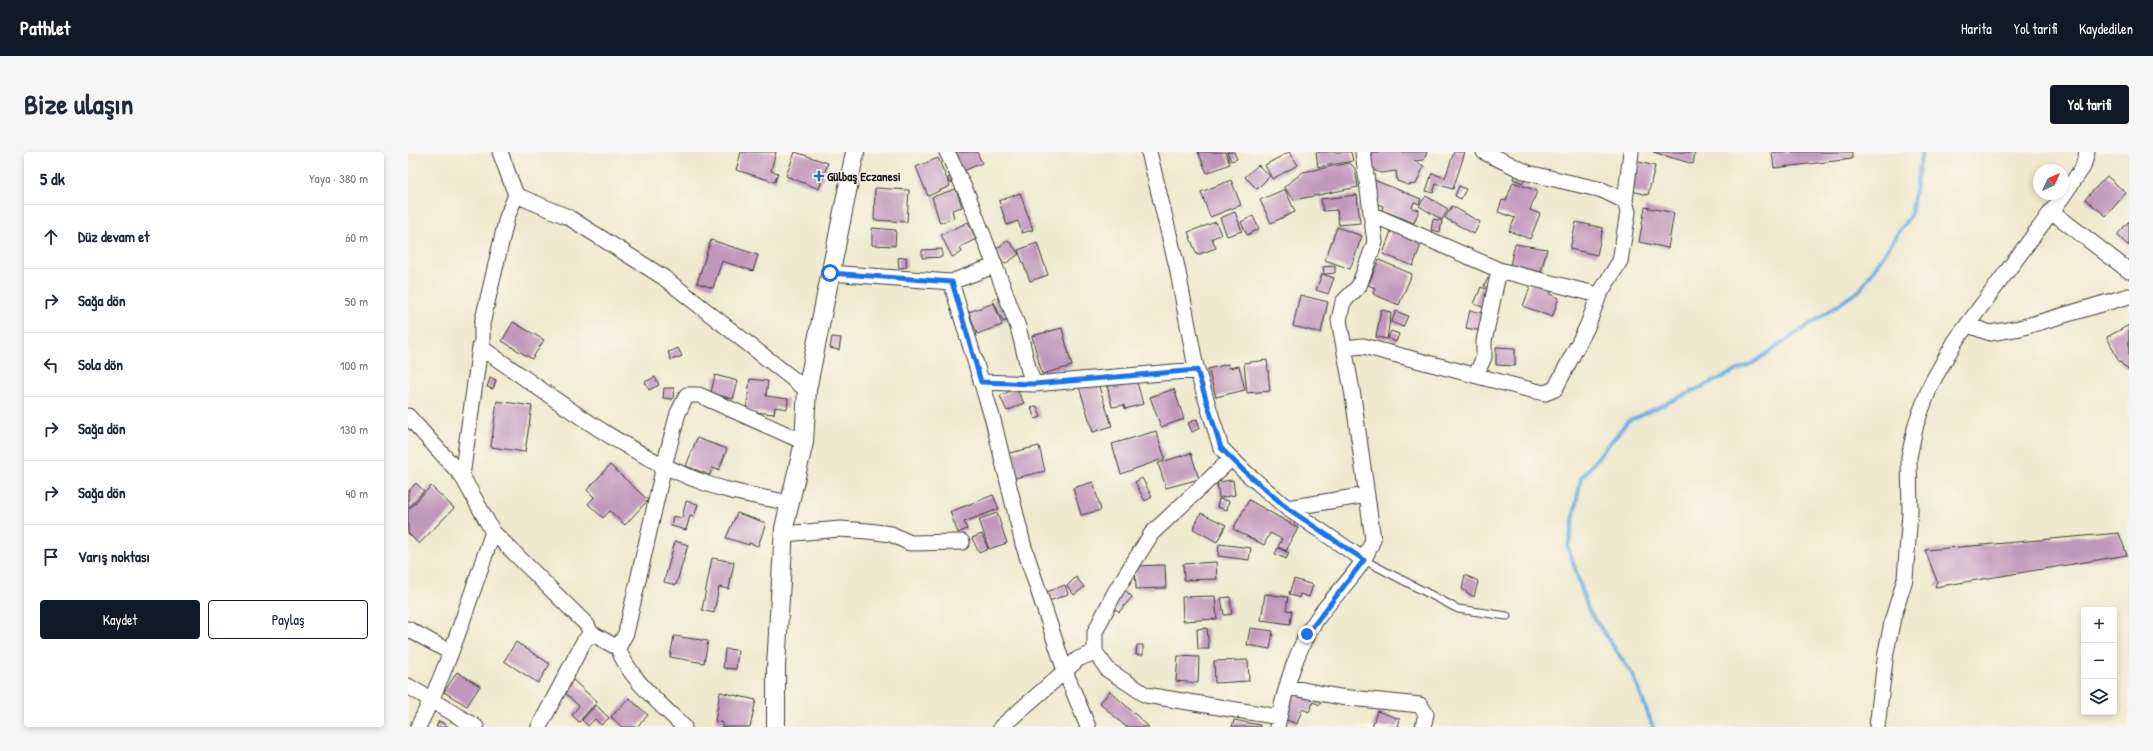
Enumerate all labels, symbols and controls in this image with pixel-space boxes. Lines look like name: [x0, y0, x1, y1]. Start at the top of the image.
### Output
text: Pathlet: [20, 15, 70, 41]
text: Harita: [1961, 19, 1992, 38]
text: Yol tarifi: [2014, 19, 2057, 38]
text: Kaydedilen: [2079, 19, 2133, 38]
text: Bize ulaşın: [24, 85, 133, 123]
button: Yol tarifi: [2050, 85, 2129, 124]
north arrow: [2033, 164, 2069, 200]
text: 5 dk: [40, 167, 65, 190]
place label: Gülbaş Eczanesi: [827, 167, 901, 185]
text: Yaya · 380 m: [309, 169, 368, 187]
marker: Gülbaş Eczanesi: [814, 171, 824, 181]
icon: ahead: [40, 226, 62, 248]
text: Düz devam et: [78, 226, 149, 247]
text: 60 m: [345, 228, 368, 246]
route start: [821, 264, 839, 282]
icon: right: [40, 290, 62, 312]
text: Sağa dön: [78, 290, 125, 311]
text: 50 m: [345, 292, 368, 310]
icon: left: [40, 354, 62, 376]
text: Sola dön: [78, 354, 123, 375]
text: 100 m: [340, 356, 368, 374]
icon: right: [40, 418, 62, 440]
text: Sağa dön: [78, 418, 125, 439]
text: 130 m: [340, 420, 368, 438]
icon: right: [40, 482, 62, 504]
text: Sağa dön: [78, 482, 125, 503]
text: 40 m: [345, 484, 368, 502]
icon: arrive: [40, 546, 62, 568]
text: Varış noktası: [78, 546, 150, 567]
button: Kaydet: [40, 600, 200, 639]
button: Paylaş: [208, 600, 368, 639]
map controls: [2081, 607, 2117, 715]
button: +: [2081, 607, 2117, 643]
route end: [1298, 625, 1316, 643]
button: −: [2081, 643, 2117, 679]
button: layers: [2081, 679, 2117, 715]

